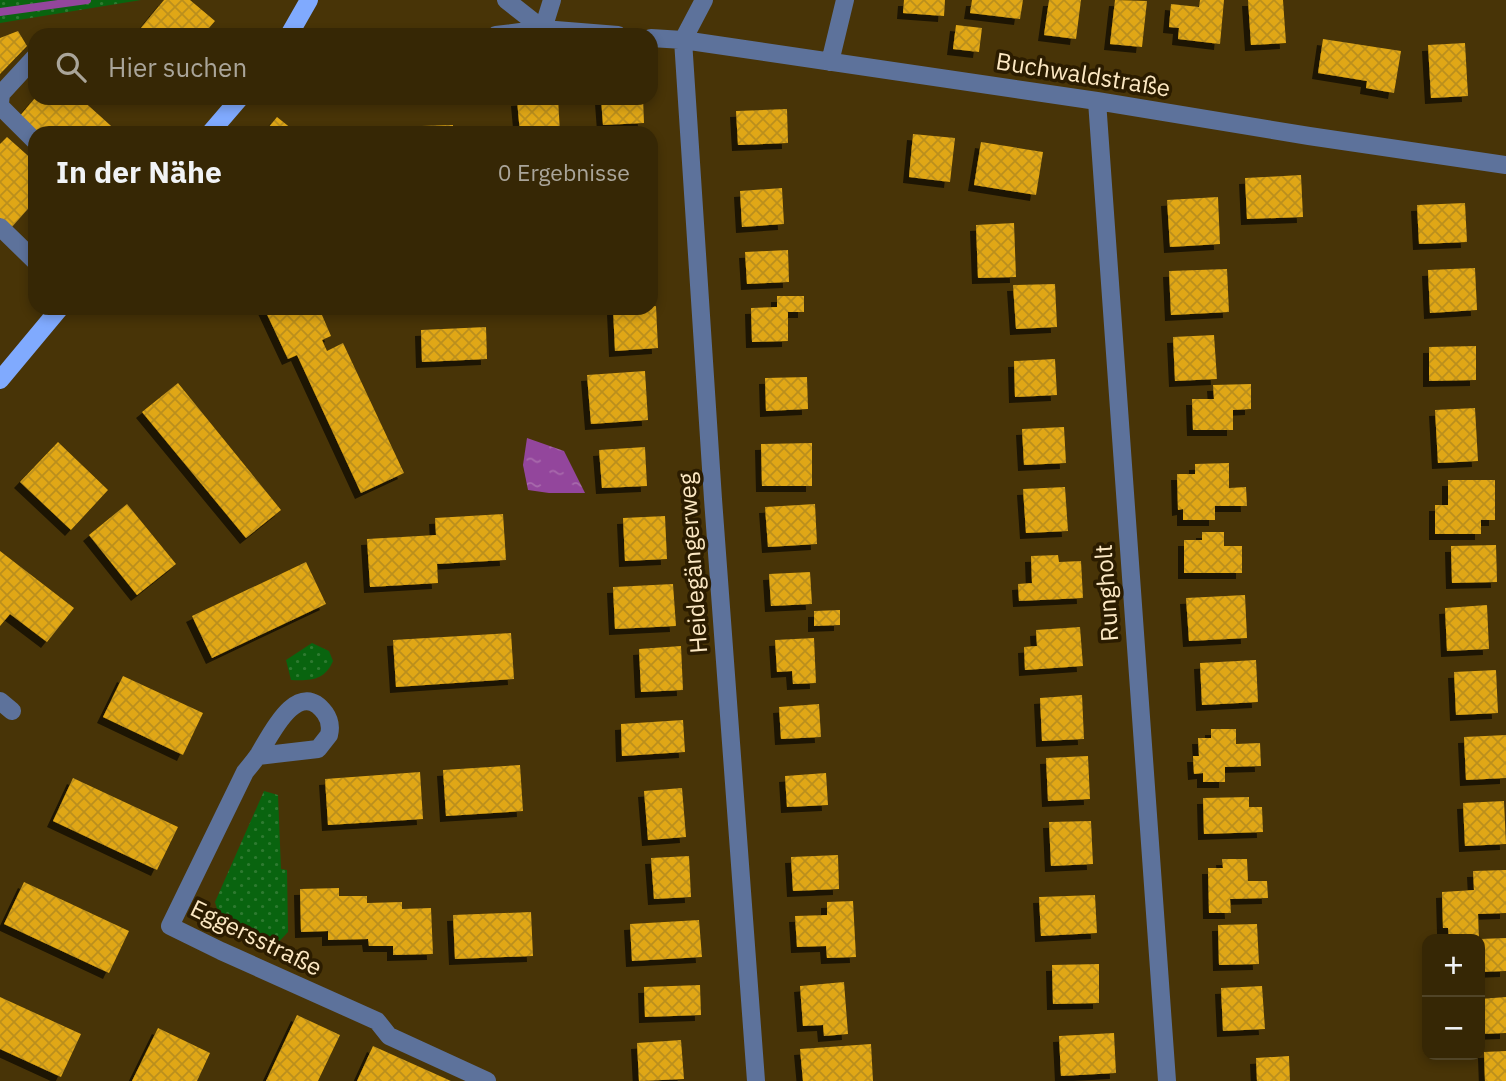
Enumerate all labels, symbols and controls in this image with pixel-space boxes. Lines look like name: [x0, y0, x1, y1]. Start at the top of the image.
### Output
search box: [28, 28, 658, 105]
street label: Buchwaldstraße: [994, 44, 1173, 104]
icon: search: [52, 48, 90, 86]
text: Hier suchen: [108, 50, 247, 84]
text: In der Nähe: [56, 152, 222, 191]
text: 0 Ergebnisse: [498, 157, 630, 187]
street label: Heidegängerweg: [670, 471, 714, 655]
street label: Rungholt: [1087, 543, 1125, 643]
street label: Eggersstraße: [185, 891, 328, 983]
map controls: [1422, 934, 1485, 1060]
button: +: [1422, 934, 1485, 997]
button: −: [1422, 997, 1485, 1060]

